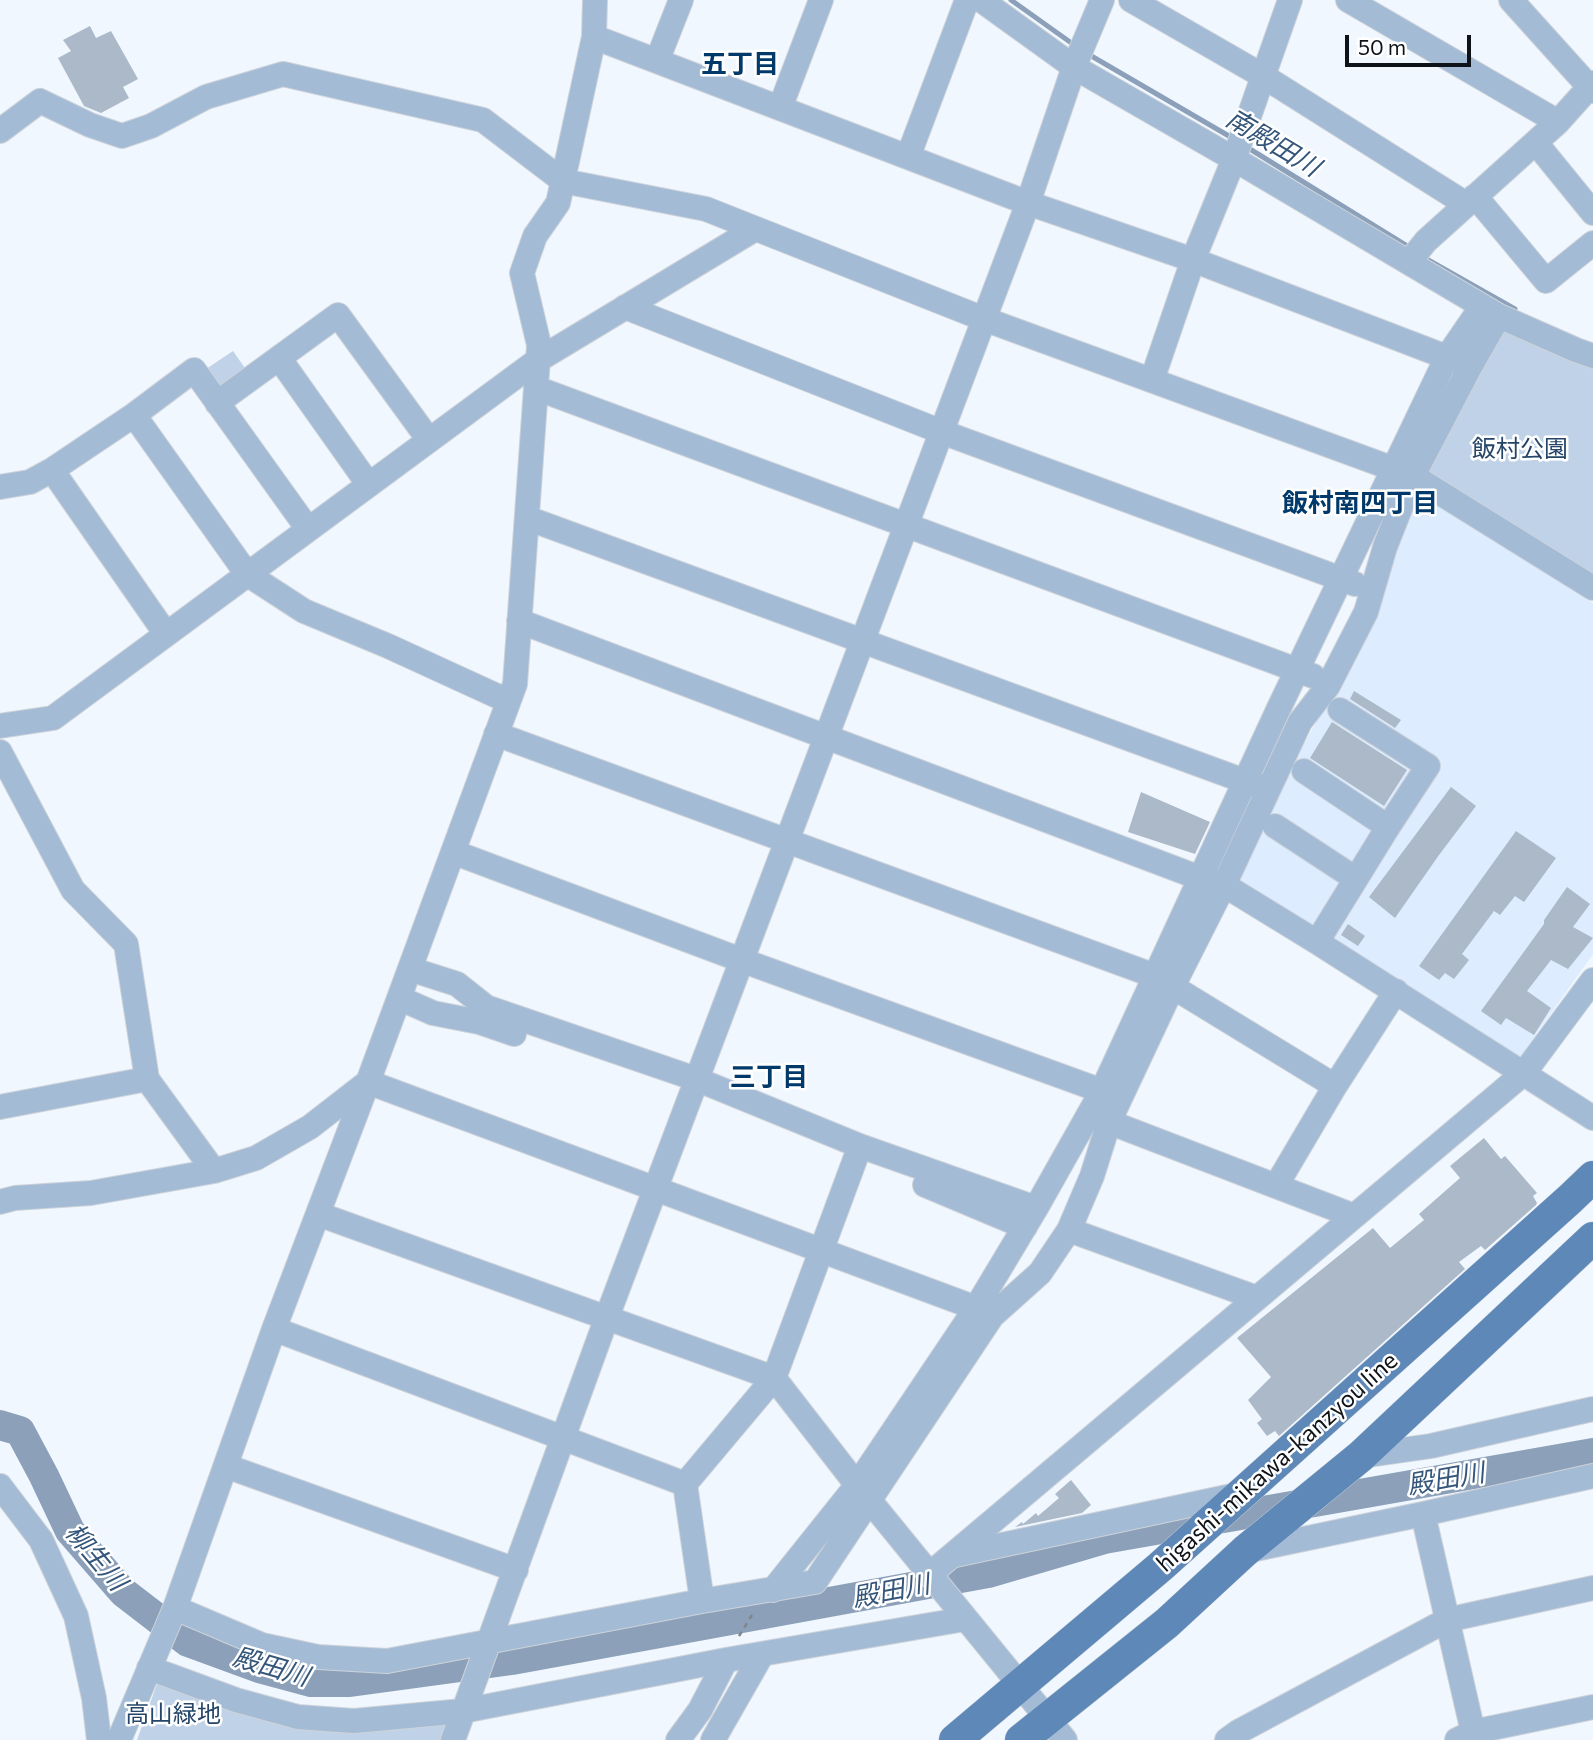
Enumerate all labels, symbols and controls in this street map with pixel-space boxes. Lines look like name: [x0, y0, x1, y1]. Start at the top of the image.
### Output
scale bar: [1348, 21, 1474, 65]
text: 50 m: [1358, 34, 1406, 59]
district label: 五丁目: [701, 48, 779, 80]
water label: 南殿田川: [1220, 103, 1326, 183]
park label: 飯村公園: [1472, 435, 1568, 463]
district label: 飯村南四丁目: [1282, 487, 1438, 519]
district label: 三丁目: [730, 1061, 808, 1093]
street label: higashi-mikawa-kanzyou line: [1150, 1346, 1404, 1578]
water label: 殿田川: [1405, 1457, 1487, 1501]
water label: 柳生川: [59, 1517, 133, 1597]
water label: 殿田川: [850, 1568, 932, 1614]
water label: 殿田川: [229, 1641, 313, 1693]
park label: 高山緑地: [125, 1700, 221, 1728]

